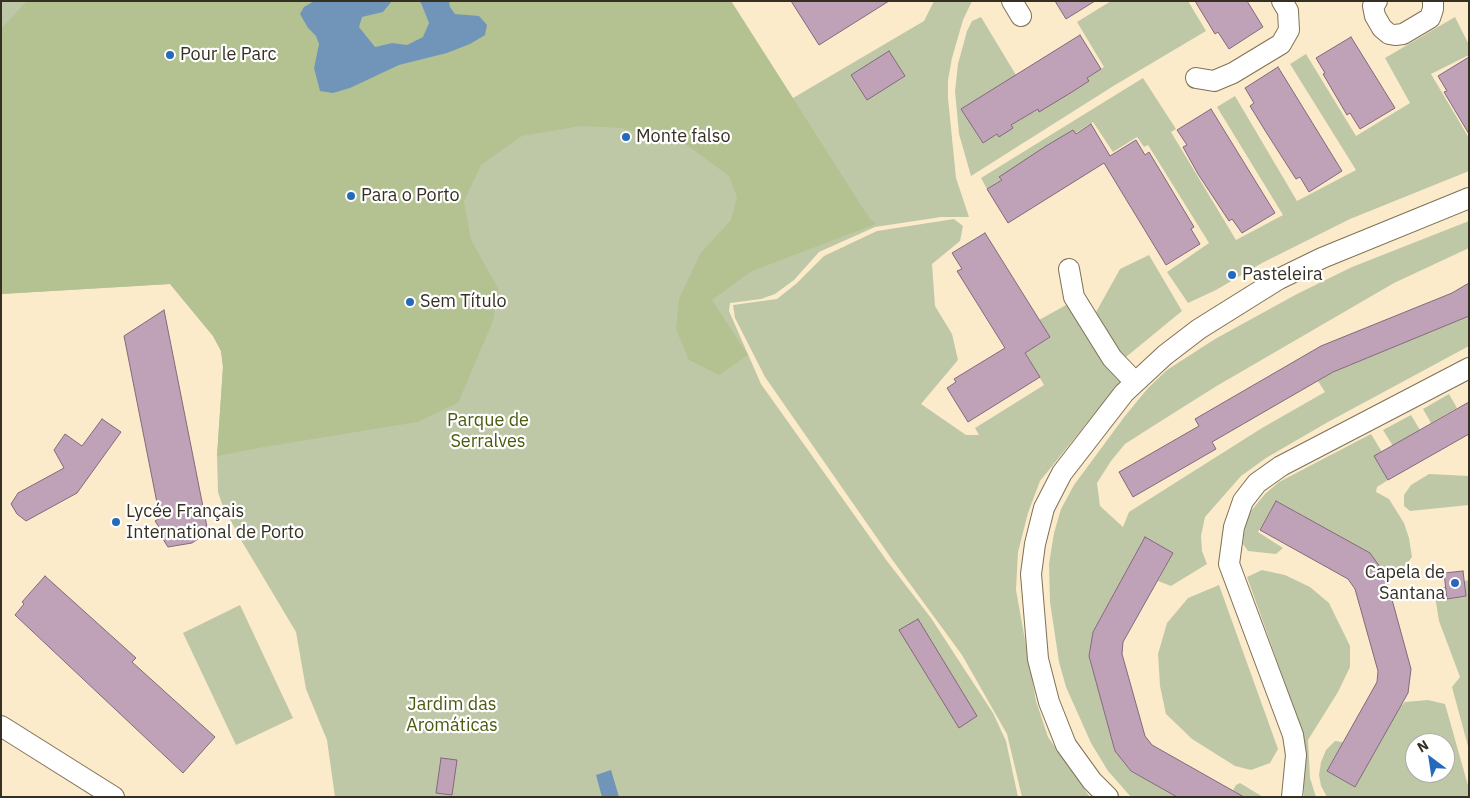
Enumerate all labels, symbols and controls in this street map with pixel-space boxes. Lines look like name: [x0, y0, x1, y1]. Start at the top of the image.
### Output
place label: Pour le Parc: [180, 44, 277, 66]
marker: Pour le Parc: [164, 49, 176, 61]
place label: Monte falso: [636, 126, 730, 148]
marker: Monte falso: [620, 131, 632, 143]
place label: Para o Porto: [361, 185, 460, 207]
marker: Para o Porto: [345, 190, 357, 202]
place label: Pasteleira: [1242, 264, 1323, 286]
marker: Pasteleira: [1226, 269, 1238, 281]
place label: Sem Título: [420, 291, 507, 313]
marker: Sem Título: [404, 296, 416, 308]
park label: Parque de Serralves: [447, 410, 529, 452]
place label: Lycée Français International de Porto: [126, 501, 304, 544]
marker: Lycée Français International de Porto: [110, 516, 122, 528]
place label: Capela de Santana: [1365, 562, 1445, 604]
marker: Capela de Santana: [1449, 577, 1461, 589]
park label: Jardim das Aromáticas: [406, 694, 498, 736]
north arrow: [1405, 733, 1455, 783]
text: N: [1414, 736, 1432, 756]

